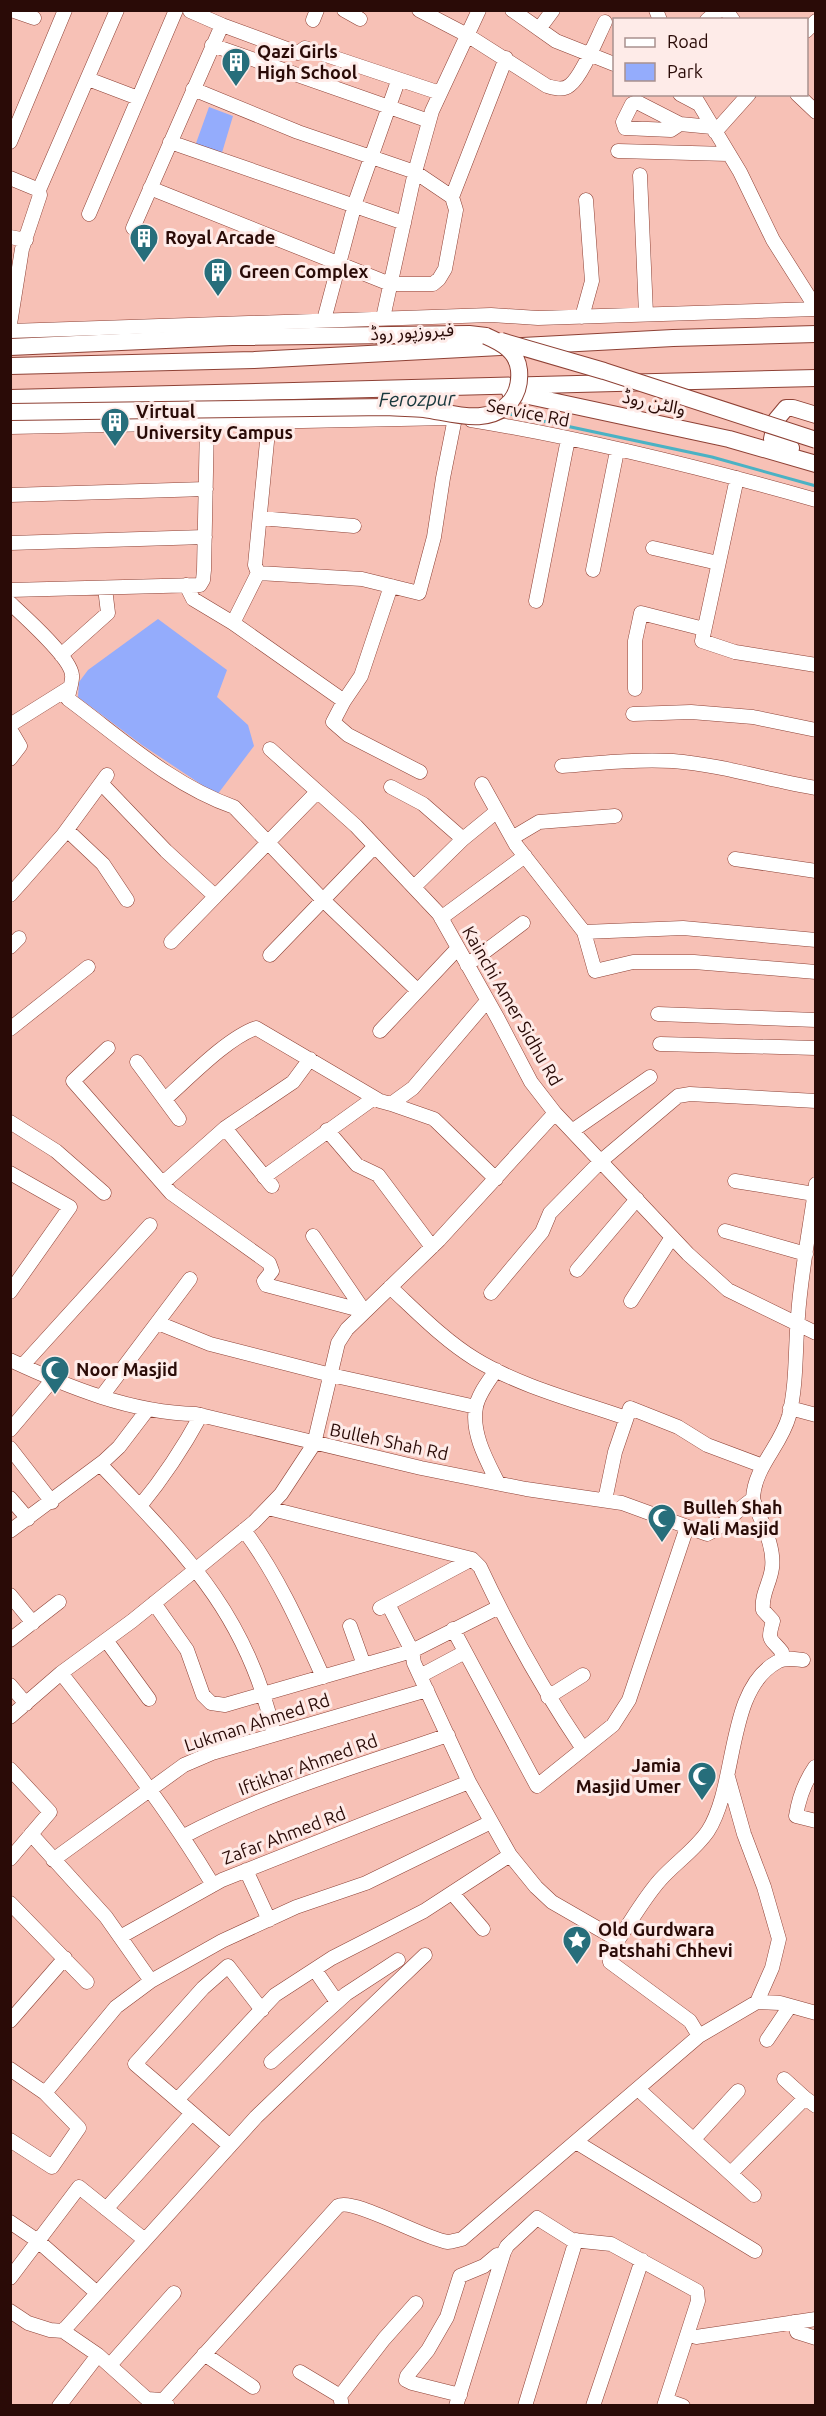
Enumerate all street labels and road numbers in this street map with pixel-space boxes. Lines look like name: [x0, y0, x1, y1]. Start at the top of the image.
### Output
street label: فیروزپور روڈ: [370, 319, 454, 345]
street label: والٹن روڈ: [620, 386, 688, 420]
street label: Service Rd: [485, 394, 571, 430]
street label: Kainchi Amer Sidhu Rd: [459, 922, 567, 1089]
street label: Bulleh Shah Rd: [328, 1419, 450, 1463]
street label: Lukman Ahmed Rd: [182, 1689, 332, 1755]
street label: Iftikhar Ahmed Rd: [236, 1730, 380, 1798]
street label: Zafar Ahmed Rd: [219, 1802, 348, 1868]

